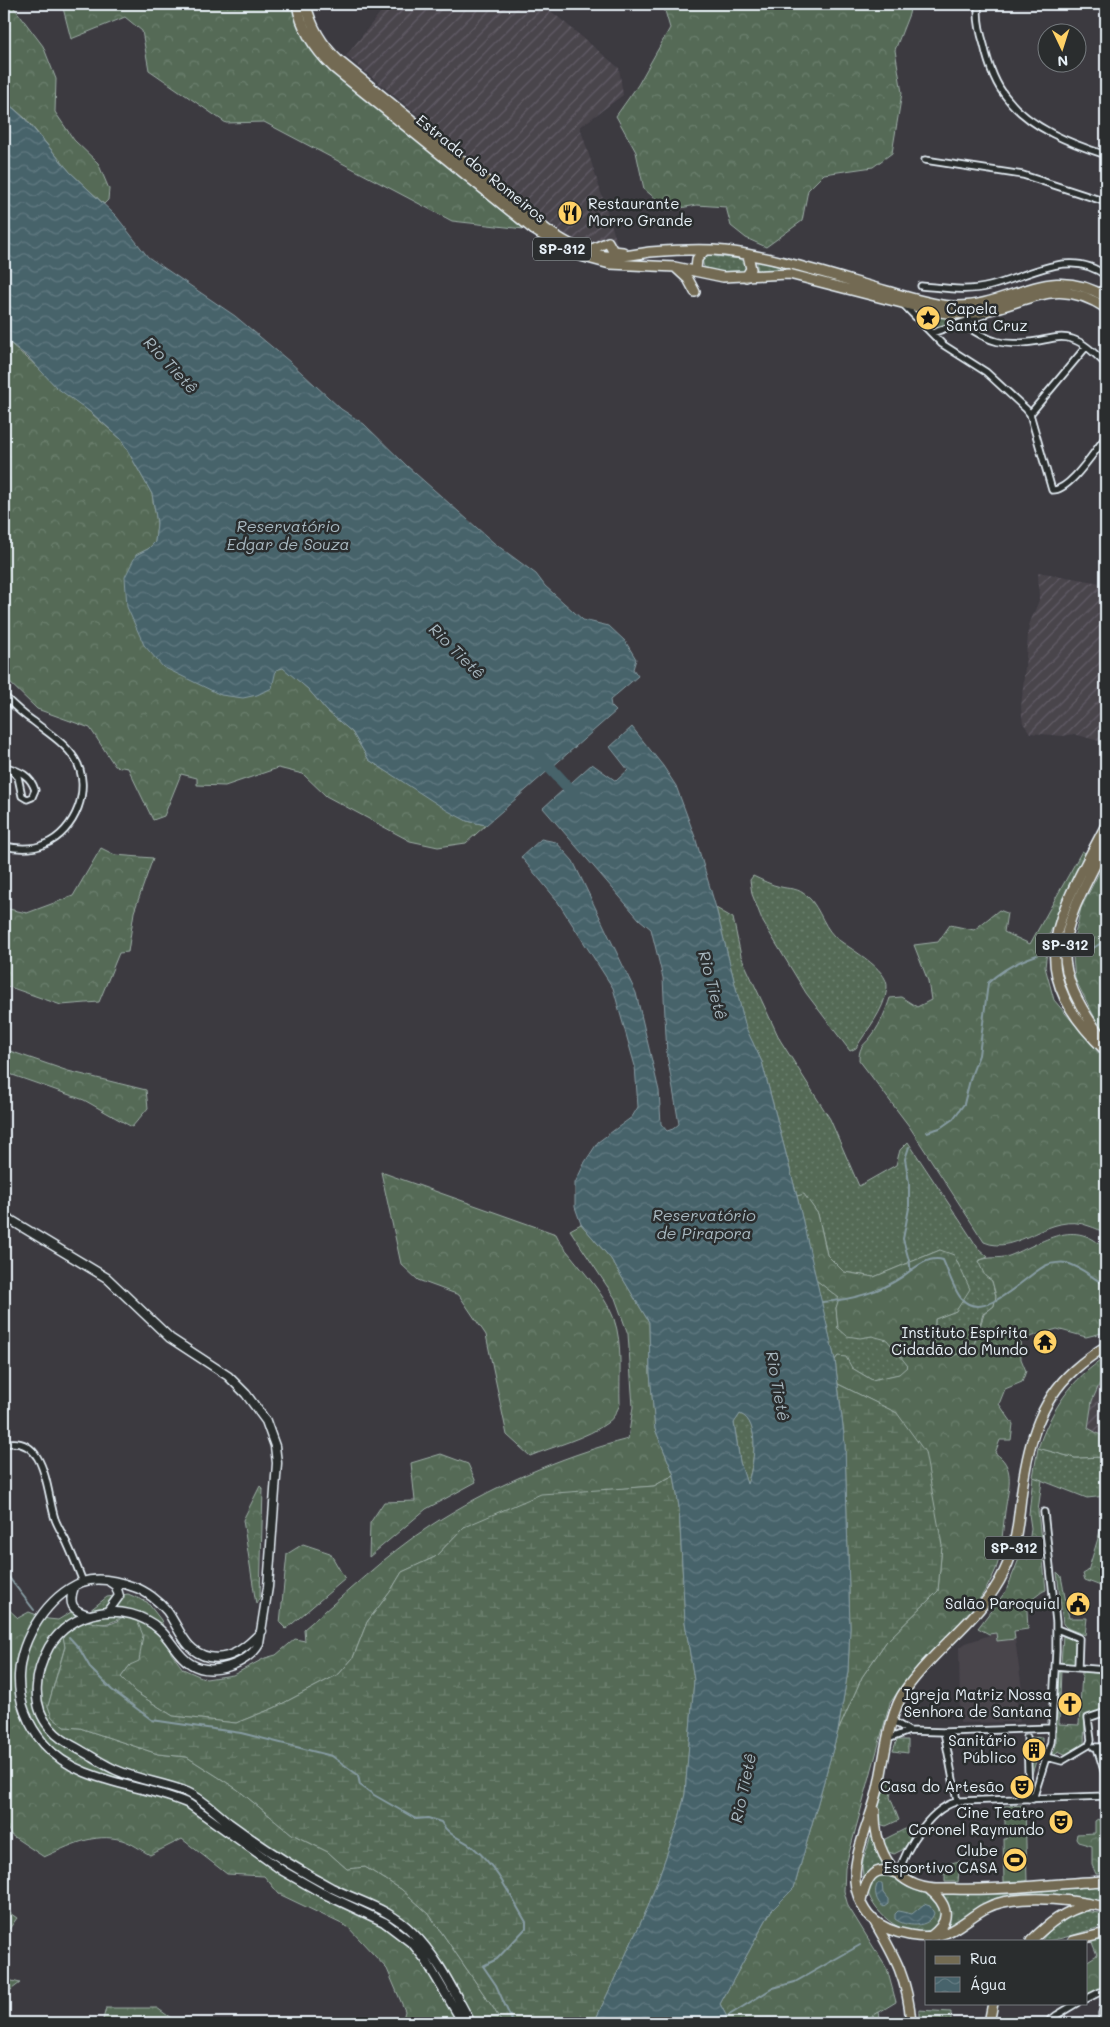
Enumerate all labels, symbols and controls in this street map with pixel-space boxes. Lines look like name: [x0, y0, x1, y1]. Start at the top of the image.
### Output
north arrow: [1038, 22, 1088, 72]
text: N: [1057, 52, 1069, 71]
street label: Estrada dos Romeiros: [413, 110, 551, 227]
place label: Restaurante Morro Grande: [588, 193, 693, 230]
restaurant icon: Restaurante Morro Grande: [557, 200, 583, 226]
road number: SP-312: [533, 238, 591, 260]
place label: Capela Santa Cruz: [946, 298, 1028, 335]
place icon: Capela Santa Cruz: [915, 305, 941, 331]
water label: Rio Tietê: [140, 332, 203, 398]
water label: Reservatório Edgar de Souza: [227, 515, 350, 554]
water label: Rio Tietê: [425, 618, 490, 683]
road number: SP-312: [1036, 934, 1094, 956]
water label: Rio Tietê: [694, 948, 733, 1022]
water label: Reservatório de Pirapora: [652, 1204, 756, 1243]
place label: Instituto Espírita Cidadão do Mundo: [891, 1322, 1028, 1359]
temple icon: Instituto Espírita Cidadão do Mundo: [1032, 1329, 1058, 1355]
water label: Rio Tietê: [762, 1349, 795, 1423]
road number: SP-312: [985, 1536, 1043, 1560]
public building icon: Salão Paroquial: [1065, 1591, 1091, 1617]
place label: Salão Paroquial: [945, 1593, 1060, 1613]
place label: Igreja Matriz Nossa Senhora de Santana: [904, 1684, 1052, 1721]
church icon: Igreja Matriz Nossa Senhora de Santana: [1057, 1691, 1083, 1717]
place label: Sanitário Público: [948, 1730, 1016, 1767]
building icon: Sanitário Público: [1021, 1737, 1047, 1763]
water label: Rio Tietê: [725, 1751, 760, 1825]
theatre icon: Casa do Artesão: [1009, 1774, 1035, 1800]
place label: Casa do Artesão: [880, 1776, 1004, 1796]
place label: Cine Teatro Coronel Raymundo: [908, 1802, 1044, 1839]
theatre icon: Cine Teatro Coronel Raymundo: [1048, 1809, 1074, 1835]
place label: Clube Esportivo CASA: [884, 1840, 998, 1877]
sports icon: Clube Esportivo CASA: [1002, 1847, 1028, 1873]
legend: [925, 1940, 1088, 2004]
text: Rua: [970, 1948, 997, 1968]
text: Água: [970, 1974, 1007, 1994]

